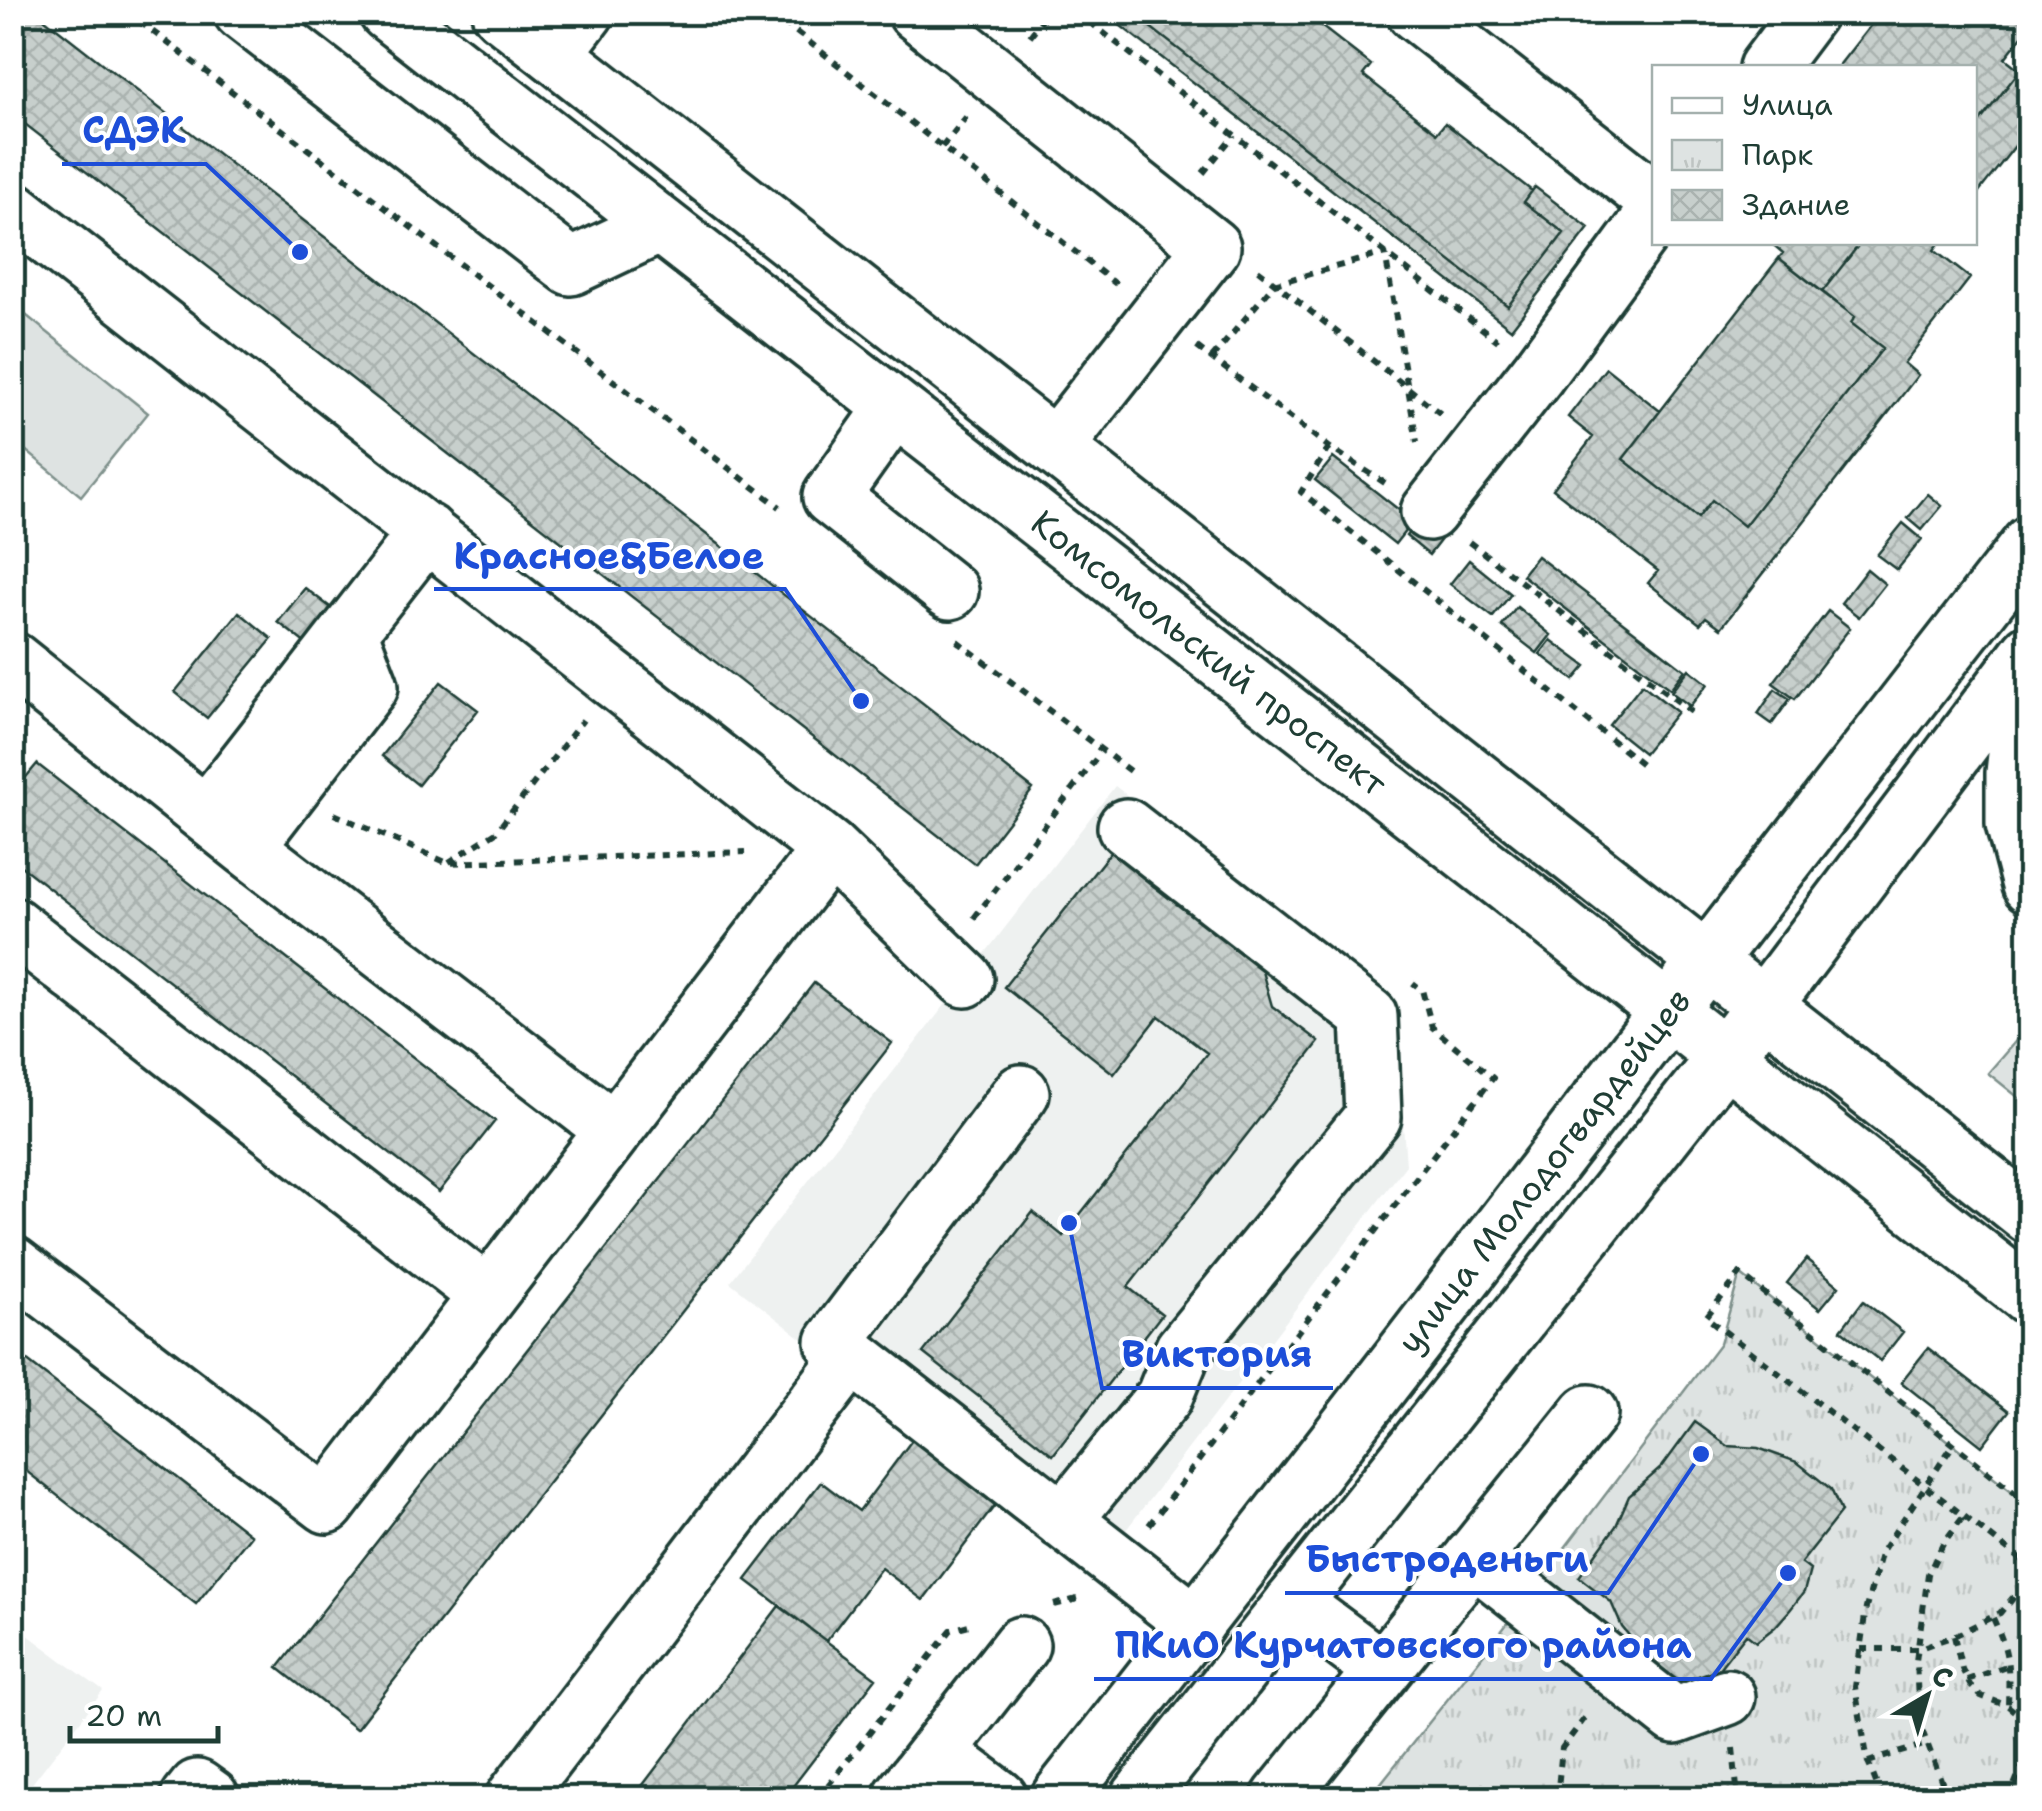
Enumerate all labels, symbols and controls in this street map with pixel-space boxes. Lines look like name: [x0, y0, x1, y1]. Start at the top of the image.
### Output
legend: [1652, 65, 1977, 245]
text: Улица: [1742, 84, 1833, 125]
callout: СДЭК: [62, 96, 206, 164]
text: СДЭК: [82, 104, 186, 155]
text: Парк: [1742, 134, 1813, 175]
text: Здание: [1742, 184, 1851, 225]
street label: Комсомольский проспект: [1022, 499, 1397, 806]
callout: Красное&Белое: [434, 521, 785, 589]
text: Красное&Белое: [454, 530, 764, 581]
street label: улица Молодогвардейцев: [1386, 978, 1701, 1363]
callout: Виктория: [1102, 1320, 1333, 1388]
text: Виктория: [1121, 1328, 1313, 1379]
callout: Быстроденьги: [1285, 1525, 1608, 1593]
text: Быстроденьги: [1305, 1533, 1589, 1584]
callout: ПКиО Курчатовского района: [1094, 1611, 1711, 1679]
text: ПКиО Курчатовского района: [1114, 1619, 1692, 1670]
north arrow: [1877, 1646, 1977, 1746]
text: С: [1924, 1656, 1961, 1697]
scale bar: [70, 1681, 218, 1743]
text: 20 m: [85, 1695, 162, 1736]

